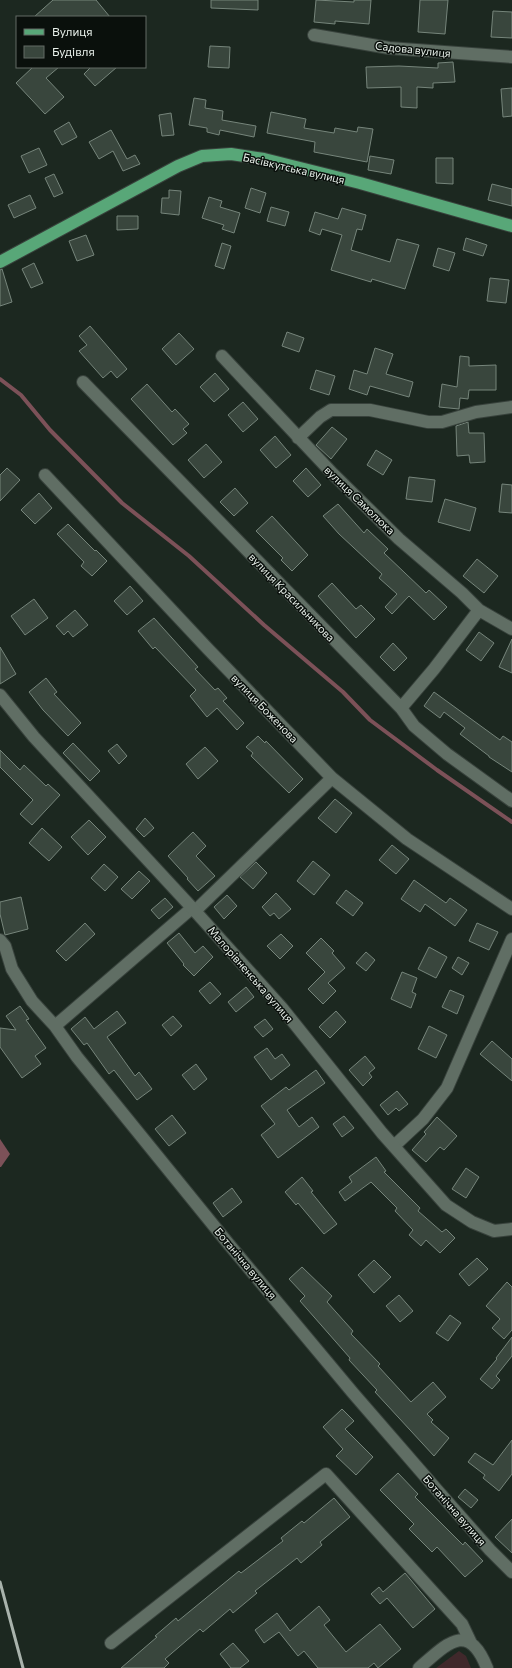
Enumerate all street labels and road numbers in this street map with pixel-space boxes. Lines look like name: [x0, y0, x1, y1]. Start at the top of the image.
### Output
street label: Садова вулиця: [375, 39, 451, 59]
street label: Басівкутська вулиця: [242, 150, 346, 186]
street label: вулиця Самолюка: [322, 463, 398, 537]
street label: вулиця Красильникова: [246, 550, 338, 644]
street label: вулиця Боженова: [229, 671, 301, 745]
street label: Малорівненська вулиця: [206, 923, 296, 1025]
street label: Ботанічна вулиця: [212, 1225, 280, 1301]
street label: Ботанічна вулиця: [421, 1472, 489, 1548]

